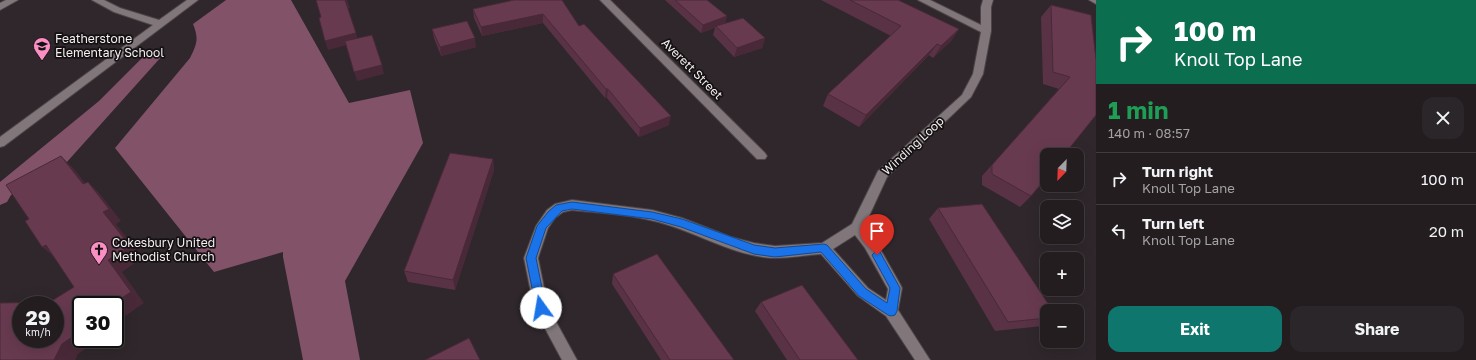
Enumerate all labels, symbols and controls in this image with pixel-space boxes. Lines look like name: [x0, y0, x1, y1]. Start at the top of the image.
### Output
text: 100 m: [1174, 14, 1256, 47]
icon: right: [1108, 16, 1160, 68]
place label: Featherstone Elementary School: [55, 31, 164, 60]
street label: Averett Street: [659, 35, 726, 102]
school or university icon: Featherstone Elementary School: [32, 36, 52, 61]
text: Knoll Top Lane: [1174, 48, 1302, 70]
text: 1 min: [1108, 95, 1168, 124]
button: close: [1422, 97, 1464, 139]
street label: Winding Loop: [879, 113, 947, 178]
text: 140 m · 08:57: [1108, 125, 1190, 141]
north arrow: [1040, 148, 1084, 192]
map controls: [1040, 148, 1084, 348]
text: Turn right: [1142, 162, 1213, 180]
icon: right: [1108, 168, 1130, 190]
text: 100 m: [1421, 170, 1464, 188]
text: Knoll Top Lane: [1142, 180, 1235, 196]
button: layers: [1040, 200, 1084, 244]
pin: [860, 214, 894, 255]
text: Turn left: [1142, 214, 1204, 232]
icon: arrive: [866, 220, 888, 242]
icon: left: [1108, 220, 1130, 242]
text: 20 m: [1429, 222, 1464, 240]
text: Knoll Top Lane: [1142, 232, 1235, 248]
place label: Cokesbury United Methodist Church: [112, 235, 215, 264]
church icon: Cokesbury United Methodist Church: [89, 240, 109, 265]
button: +: [1040, 252, 1084, 296]
position arrow: [520, 287, 562, 329]
speed limit sign: 30: [72, 296, 124, 348]
button: −: [1040, 304, 1084, 348]
text: 29: [26, 305, 50, 329]
button: Exit: [1108, 306, 1282, 352]
button: Share: [1290, 306, 1464, 352]
text: km/h: [25, 326, 51, 338]

